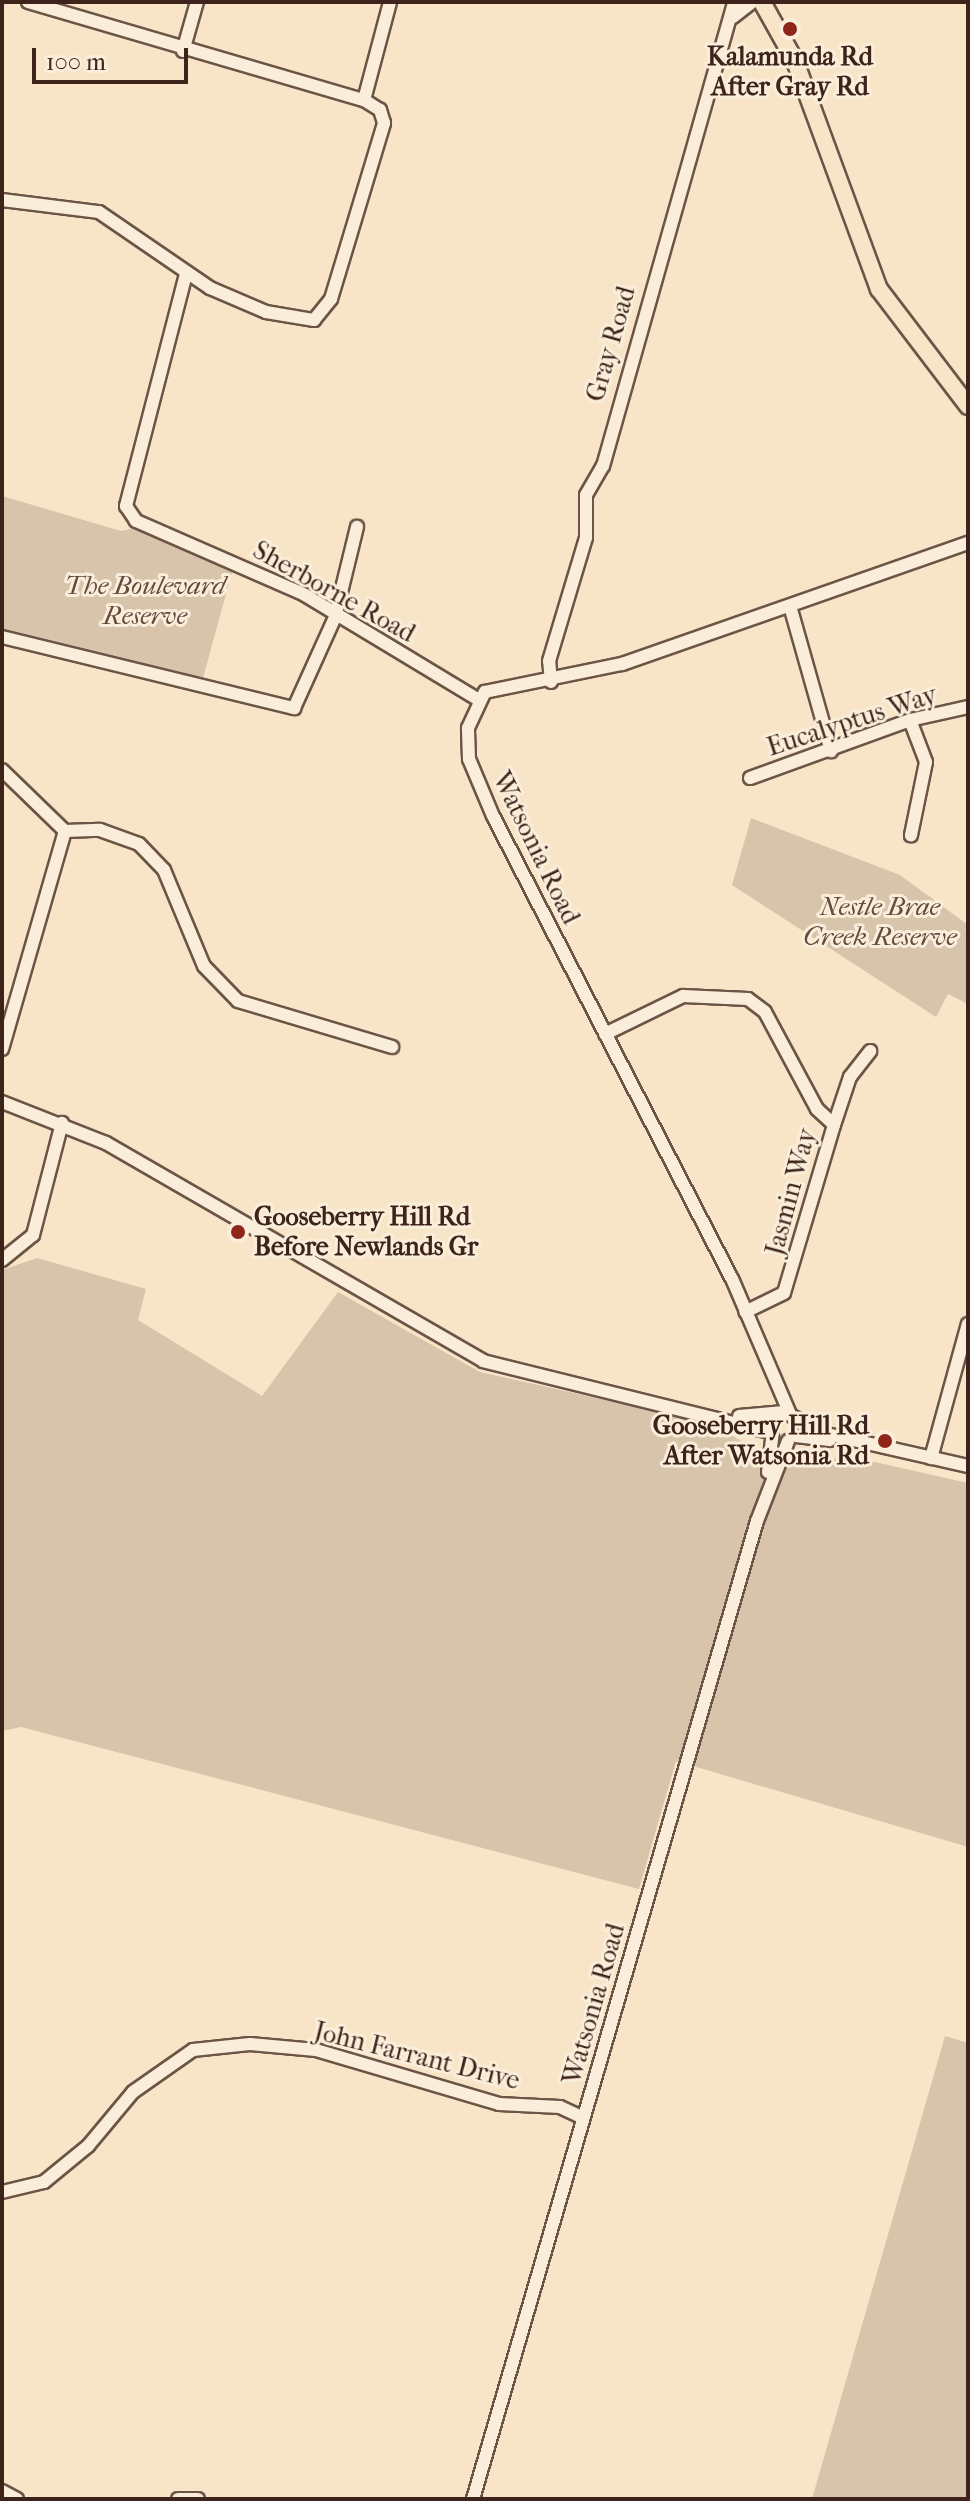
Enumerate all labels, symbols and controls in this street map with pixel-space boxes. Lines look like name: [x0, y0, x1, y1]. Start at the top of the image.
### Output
marker: Kalamunda Rd After Gray Rd: [781, 20, 799, 38]
scale bar: [36, 32, 192, 82]
place label: Kalamunda Rd After Gray Rd: [707, 41, 873, 102]
text: 100 m: [46, 48, 106, 76]
street label: Gray Road: [580, 283, 642, 405]
street label: Sherborne Road: [247, 535, 421, 649]
park label: The Boulevard Reserve: [65, 570, 225, 632]
street label: Eucalyptus Way: [763, 679, 941, 763]
street label: Watsonia Road: [486, 767, 586, 929]
park label: Nestle Brae Creek Reserve: [803, 891, 957, 952]
street label: Jasmin Way: [759, 1125, 823, 1259]
place label: Gooseberry Hill Rd Before Newlands Gr: [254, 1201, 478, 1262]
marker: Gooseberry Hill Rd Before Newlands Gr: [229, 1223, 247, 1241]
place label: Gooseberry Hill Rd After Watsonia Rd: [653, 1410, 869, 1472]
marker: Gooseberry Hill Rd After Watsonia Rd: [876, 1432, 894, 1450]
street label: Watsonia Road: [556, 1920, 632, 2088]
street label: John Farrant Drive: [311, 2015, 523, 2097]

